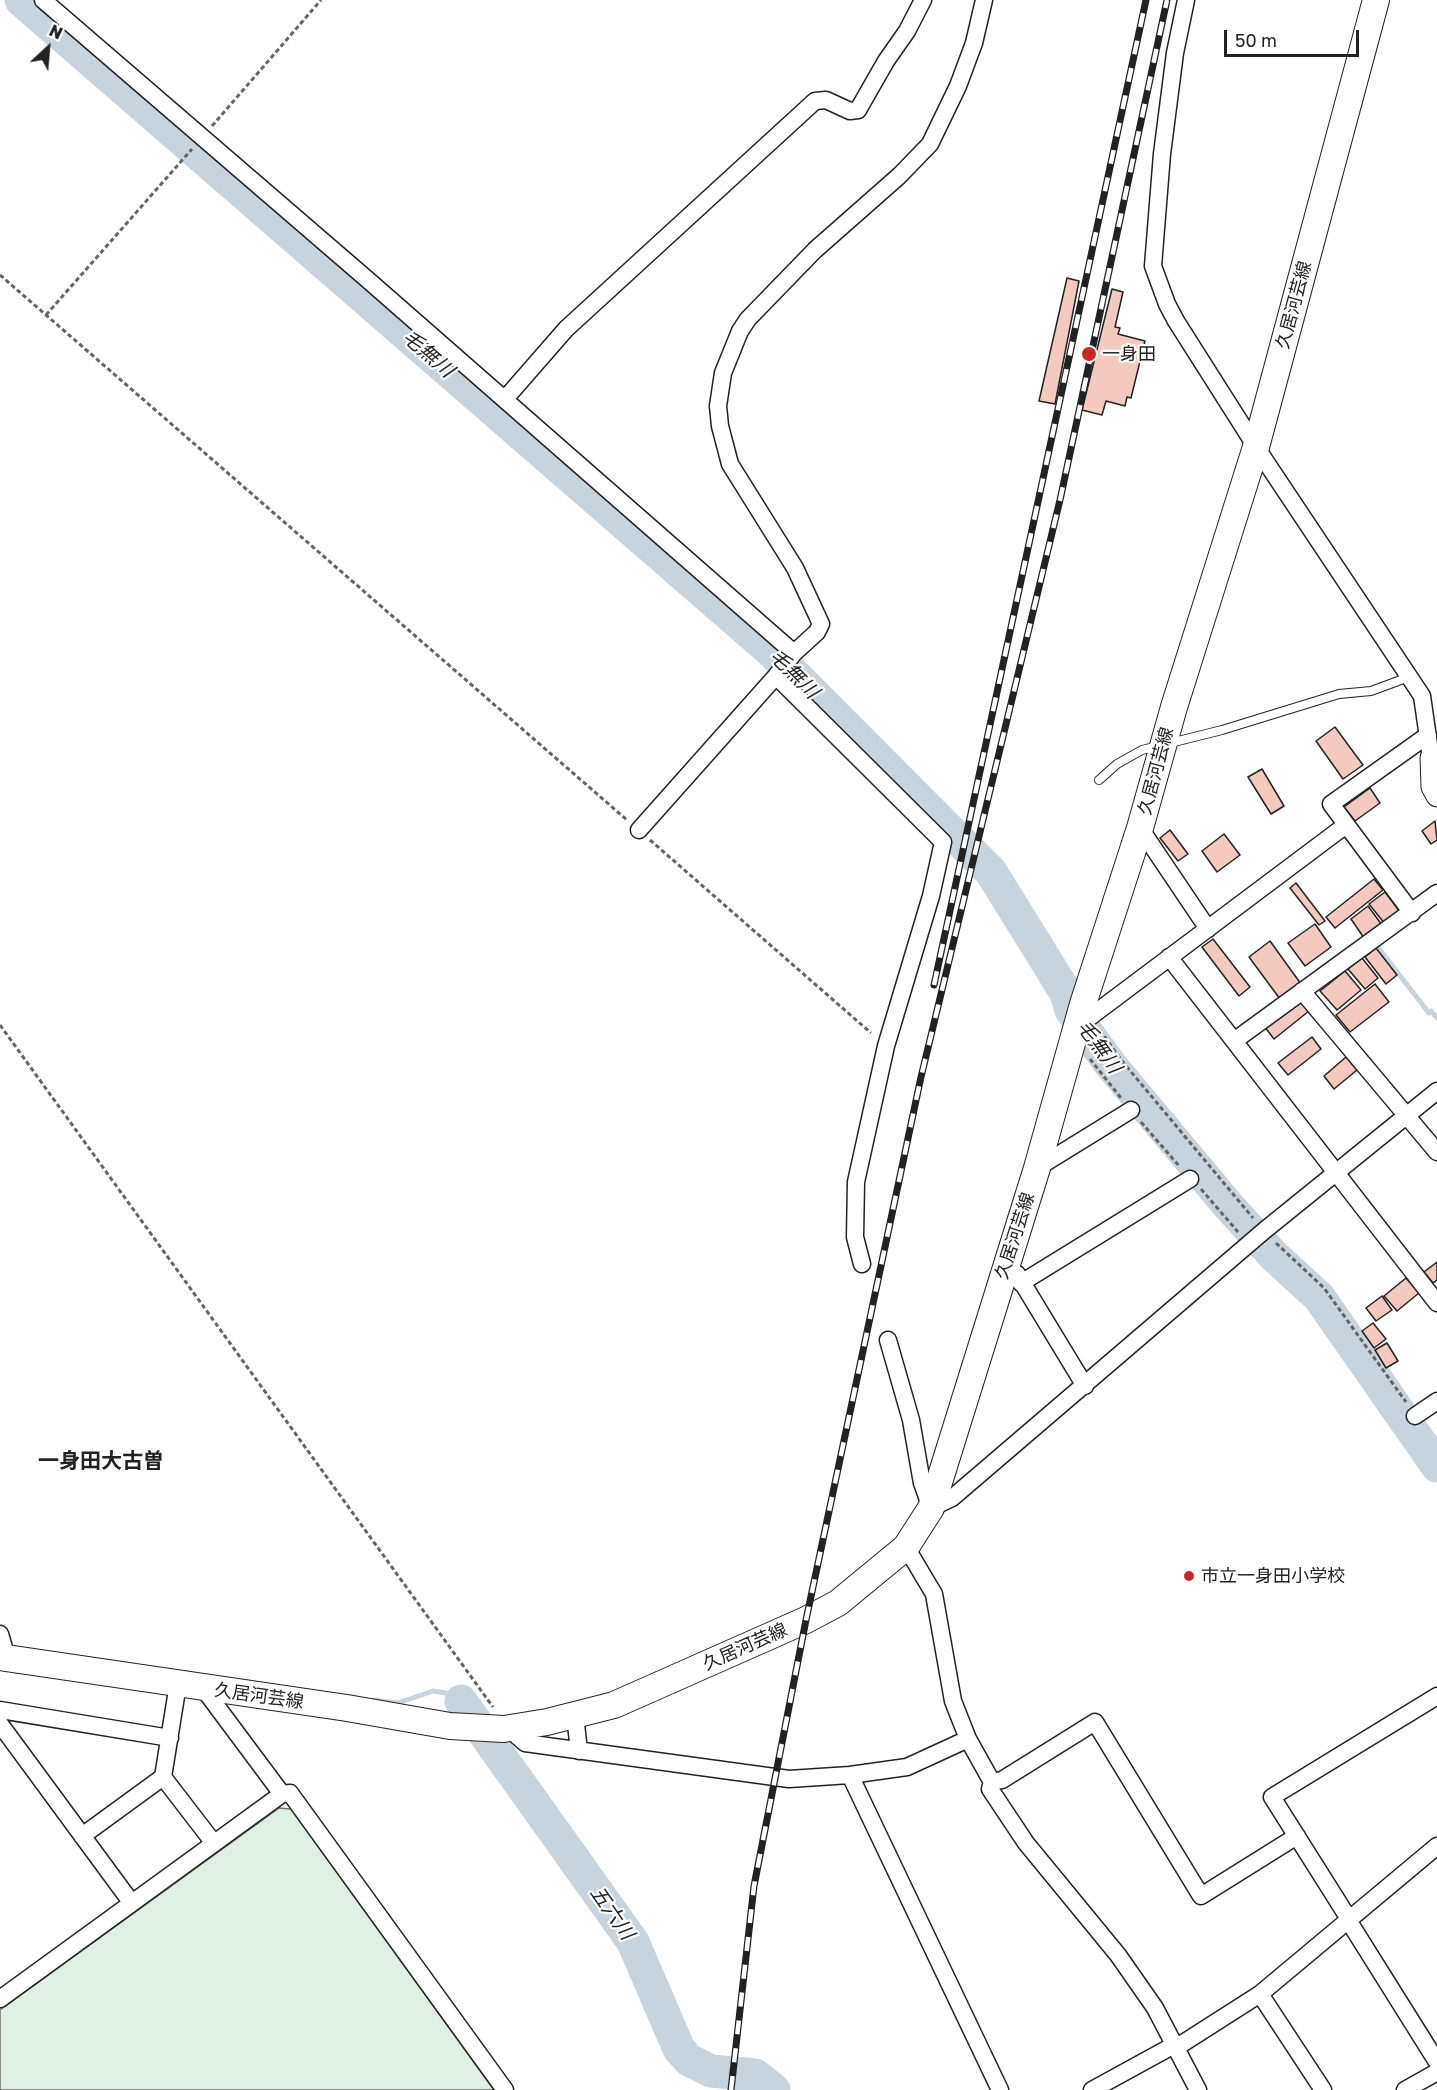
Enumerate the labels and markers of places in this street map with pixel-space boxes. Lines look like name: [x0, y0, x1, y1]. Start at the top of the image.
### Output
place label: 一身田: [1102, 343, 1156, 365]
marker: 一身田: [1080, 345, 1098, 363]
place label: 市立一身田小学校: [1201, 1565, 1345, 1587]
marker: 市立一身田小学校: [1182, 1569, 1196, 1583]

